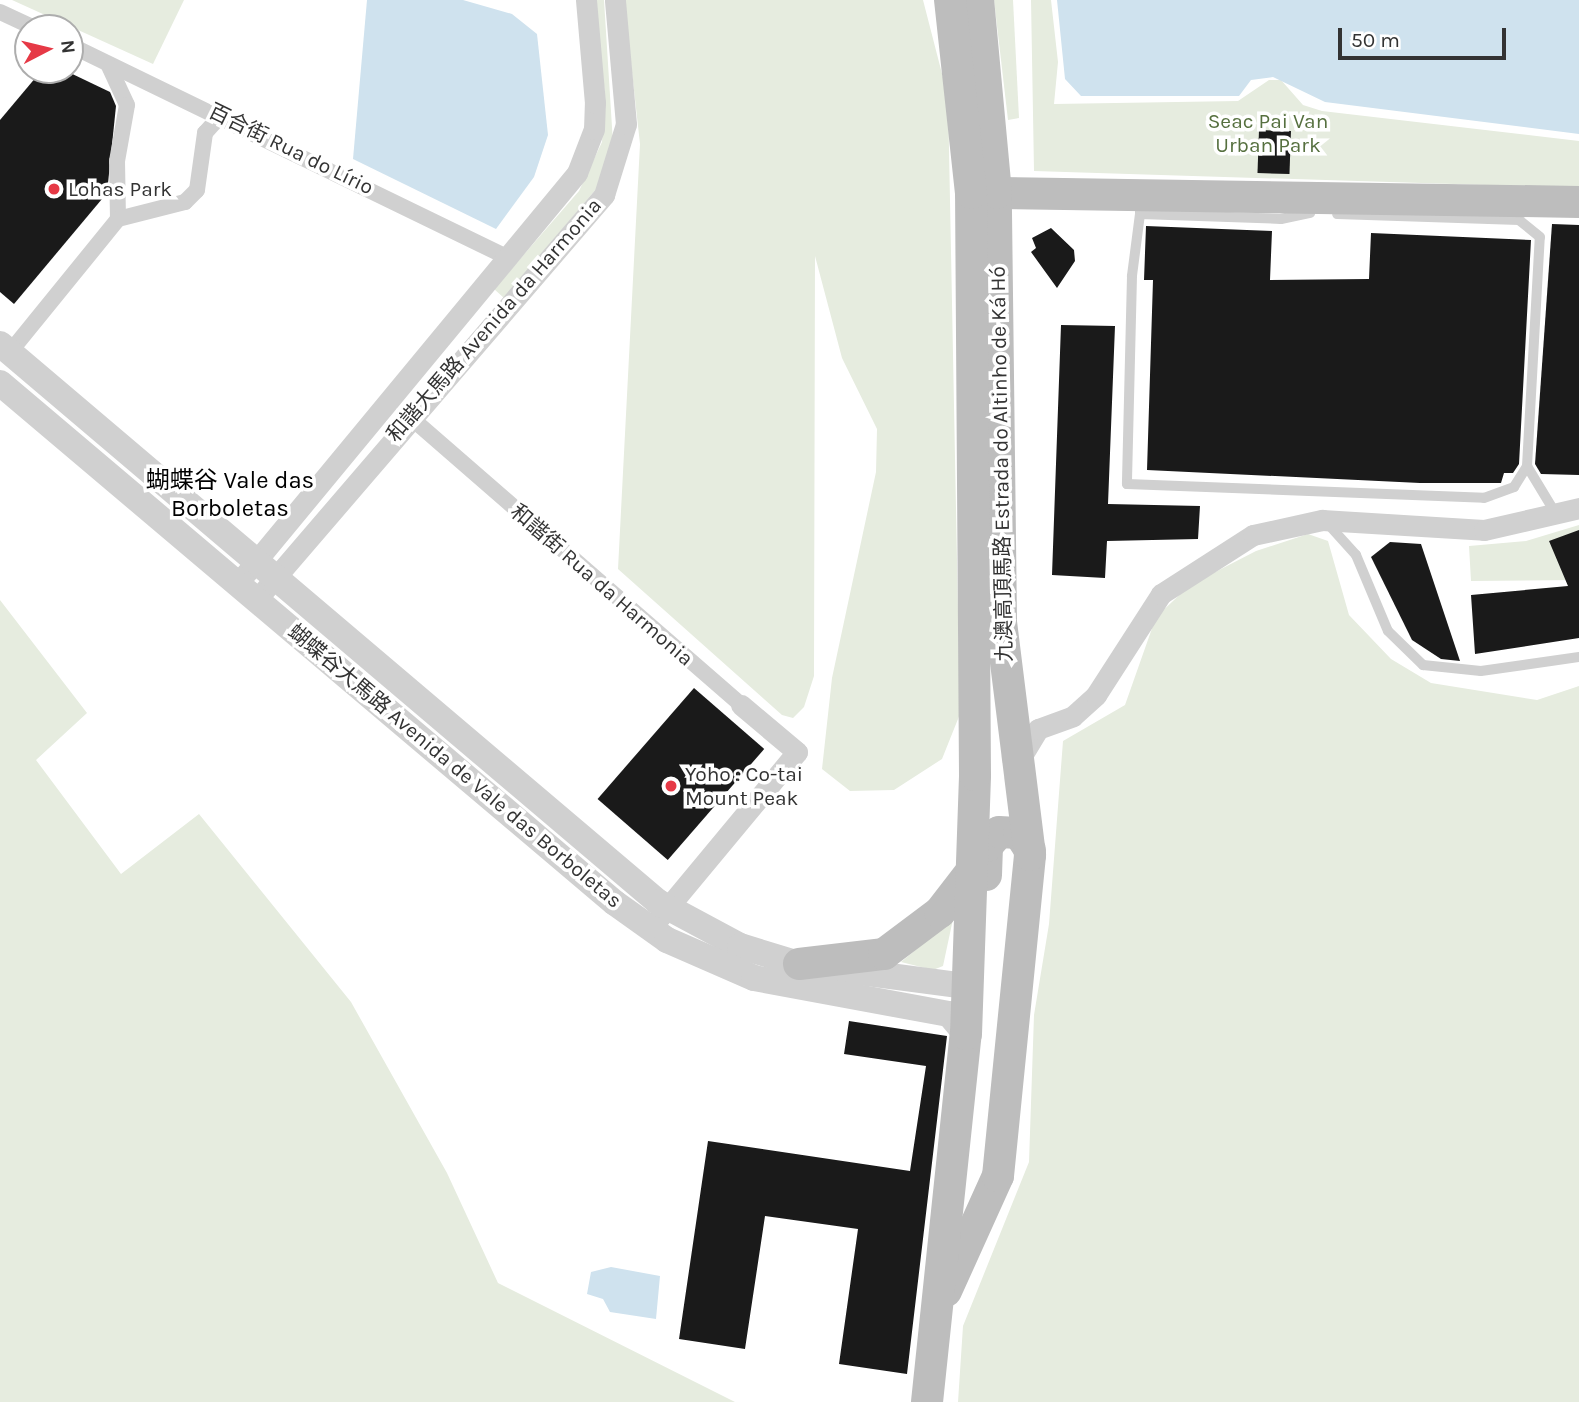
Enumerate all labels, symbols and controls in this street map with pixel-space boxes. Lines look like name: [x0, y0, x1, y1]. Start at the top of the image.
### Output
north arrow: [14, 14, 84, 84]
scale bar: [1341, 14, 1509, 58]
text: 50 m: [1351, 28, 1400, 52]
text: N: [56, 39, 80, 55]
street label: 百合街 Rua do Lírio: [204, 98, 378, 200]
park label: Seac Pai Van Urban Park: [1208, 108, 1328, 158]
place label: Lohas Park: [68, 176, 172, 202]
marker: Lohas Park: [46, 181, 62, 197]
street label: 和諧大馬路 Avenida da Harmonia: [381, 193, 607, 447]
street label: 九澳高頂馬路 Estrada do Altinho de Ká Hó: [985, 266, 1017, 662]
district label: 蝴蝶谷 Vale das Borboletas: [146, 467, 314, 523]
street label: 和諧街 Rua da Harmonia: [505, 499, 699, 671]
street label: 蝴蝶谷大馬路 Avenida de Vale das Borboletas: [283, 619, 627, 913]
place label: Yoho : Co-tai Mount Peak: [685, 761, 803, 811]
marker: Yoho : Co-tai Mount Peak: [663, 778, 679, 794]

